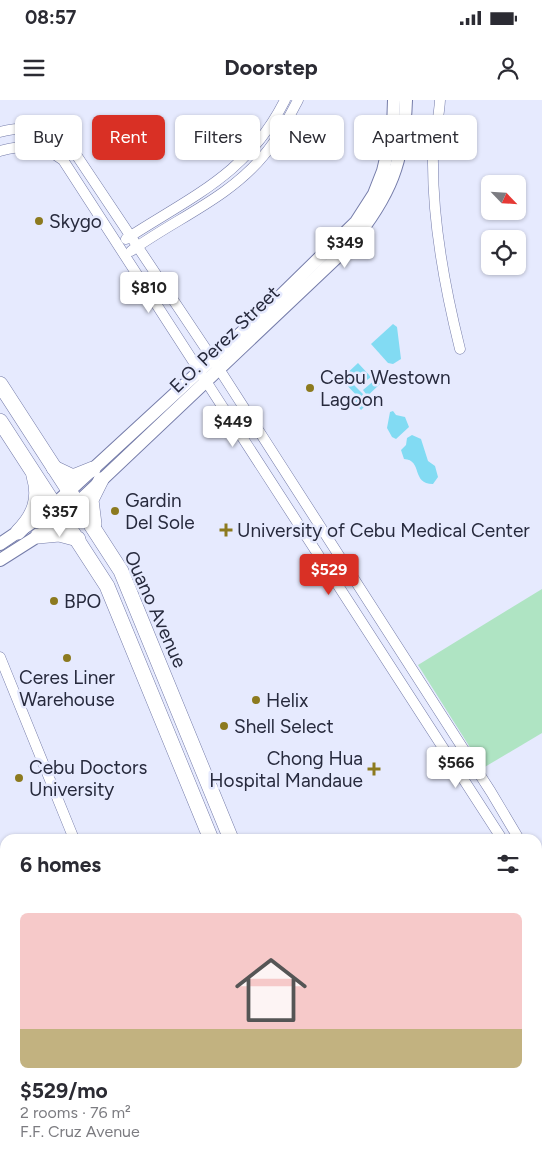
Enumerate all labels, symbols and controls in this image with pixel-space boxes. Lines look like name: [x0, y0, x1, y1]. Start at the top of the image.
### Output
text: 08:57: [25, 6, 76, 29]
icon: menu: [20, 54, 48, 82]
text: Doorstep: [224, 54, 318, 81]
icon: person: [494, 54, 522, 82]
chip: Buy: [15, 115, 82, 160]
chip: Rent: [92, 115, 165, 160]
chip: Filters: [175, 115, 260, 160]
chip: New: [270, 115, 344, 160]
chip: Apartment: [354, 115, 477, 160]
north arrow: [481, 175, 526, 220]
map controls: [481, 175, 526, 275]
place label: Skygo: [49, 210, 102, 233]
marker: Skygo: [33, 215, 45, 227]
pin: $349: [315, 226, 375, 269]
button: locate: [481, 230, 526, 275]
text: $349: [326, 233, 364, 252]
pin: $810: [119, 272, 179, 314]
text: $810: [131, 278, 167, 297]
street label: E.O. Perez Street: [165, 281, 284, 398]
place label: Cebu Westown Lagoon: [320, 366, 451, 411]
marker: Cebu Westown Lagoon: [304, 382, 316, 394]
pin: $449: [203, 406, 263, 448]
text: $449: [214, 412, 252, 431]
place label: Gardin Del Sole: [125, 489, 195, 534]
pin: $357: [30, 496, 90, 538]
text: $357: [42, 502, 78, 521]
marker: Gardin Del Sole: [109, 505, 121, 517]
place label: University of Cebu Medical Center: [237, 519, 530, 542]
marker: University of Cebu Medical Center: [219, 523, 233, 537]
street label: Ouano Avenue: [119, 547, 192, 671]
pin: $529: [299, 554, 359, 596]
text: $529: [311, 560, 347, 579]
place label: BPO: [64, 590, 101, 613]
marker: BPO: [48, 595, 60, 607]
marker: Ceres Liner Warehouse: [61, 652, 73, 664]
place label: Ceres Liner Warehouse: [19, 666, 116, 711]
place label: Helix: [266, 689, 308, 712]
marker: Helix: [250, 694, 262, 706]
place label: Shell Select: [234, 715, 334, 738]
marker: Shell Select: [218, 720, 230, 732]
pin: $566: [426, 746, 486, 789]
place label: Chong Hua Hospital Mandaue: [209, 747, 363, 792]
text: $566: [438, 753, 474, 772]
place label: Cebu Doctors University: [29, 756, 147, 801]
marker: Chong Hua Hospital Mandaue: [367, 762, 381, 776]
marker: Cebu Doctors University: [13, 772, 25, 784]
icon: filters: [494, 850, 522, 878]
text: 6 homes: [20, 852, 101, 877]
icon: home: [226, 945, 316, 1035]
text: $529/mo: [20, 1078, 108, 1103]
text: 2 rooms · 76 m²: [20, 1103, 131, 1122]
text: F.F. Cruz Avenue: [20, 1122, 140, 1141]

